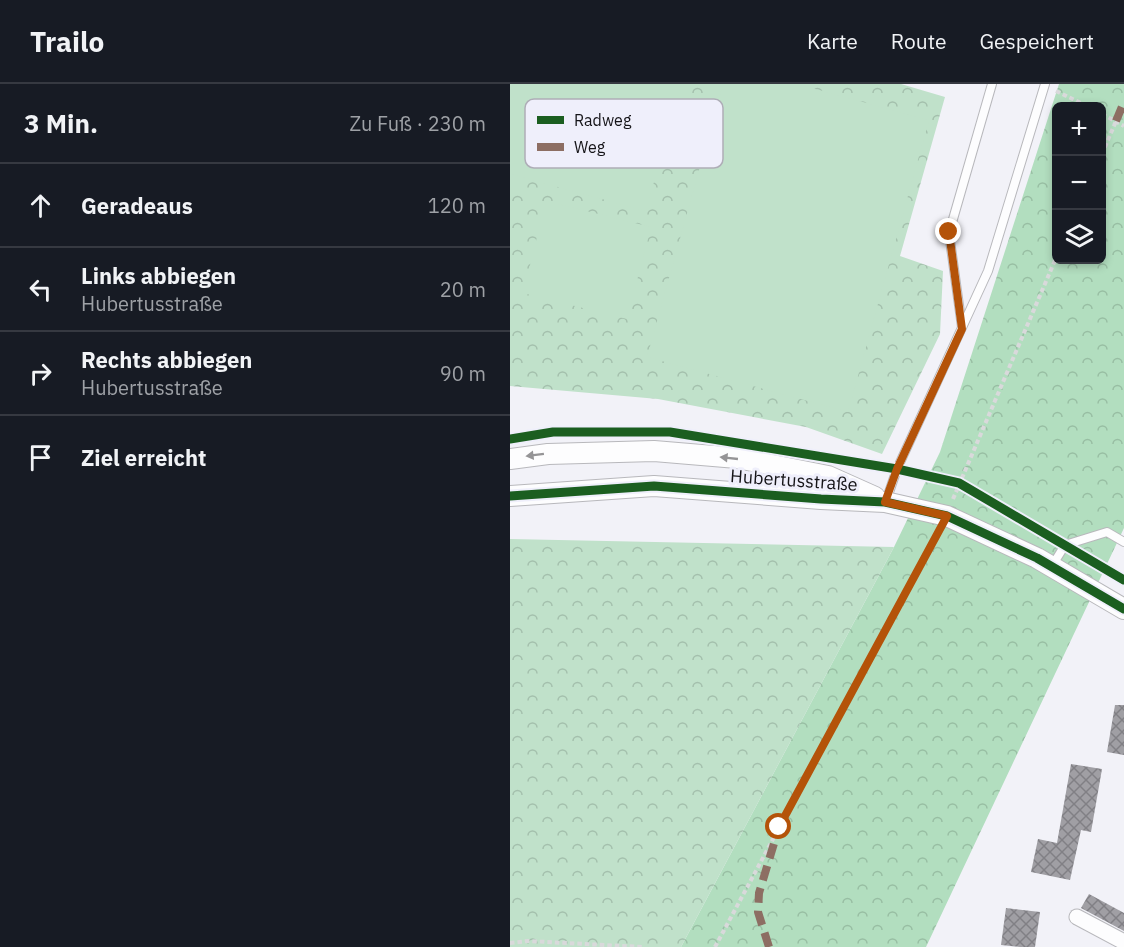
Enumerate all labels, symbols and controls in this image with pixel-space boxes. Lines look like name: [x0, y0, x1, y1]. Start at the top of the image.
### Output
text: Trailo: [30, 23, 104, 60]
text: Karte: [807, 27, 858, 55]
text: Route: [891, 27, 947, 55]
text: Gespeichert: [980, 27, 1094, 55]
legend: [525, 99, 723, 168]
map controls: [1052, 102, 1106, 264]
button: +: [1052, 102, 1106, 156]
text: 3 Min.: [24, 106, 98, 140]
text: Zu Fuß · 230 m: [349, 110, 486, 137]
text: Radweg: [574, 110, 632, 130]
text: Weg: [574, 137, 606, 157]
button: −: [1052, 156, 1106, 210]
icon: ahead: [24, 189, 57, 222]
text: Geradeaus: [81, 191, 193, 220]
text: 120 m: [428, 192, 486, 219]
button: layers: [1052, 210, 1106, 264]
route end: [935, 218, 961, 244]
text: Links abbiegen: [81, 261, 236, 290]
icon: left: [24, 273, 57, 306]
text: 20 m: [440, 276, 486, 303]
text: Hubertusstraße: [81, 290, 223, 317]
text: Rechts abbiegen: [81, 345, 252, 374]
icon: right: [24, 357, 57, 390]
text: 90 m: [440, 360, 486, 387]
text: Hubertusstraße: [81, 374, 223, 401]
icon: arrive: [24, 441, 57, 474]
text: Ziel erreicht: [81, 443, 206, 472]
one-way arrow: [525, 451, 544, 460]
one-way arrow: [720, 453, 739, 463]
street label: Hubertusstraße: [730, 464, 859, 496]
route start: [765, 813, 791, 839]

